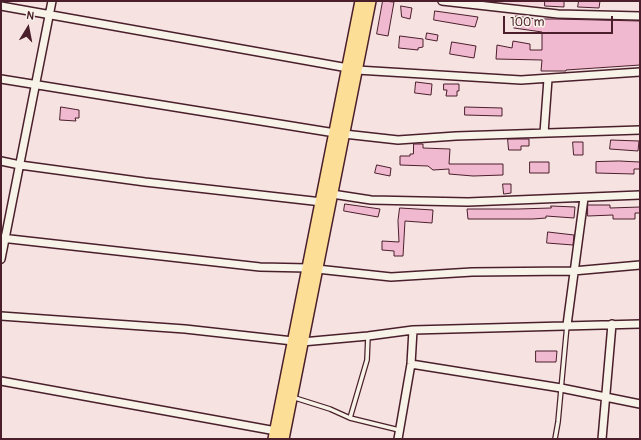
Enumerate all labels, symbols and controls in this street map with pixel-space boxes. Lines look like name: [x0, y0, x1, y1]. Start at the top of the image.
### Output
north arrow: [8, 8, 48, 48]
scale bar: [505, 8, 615, 34]
text: N: [25, 9, 35, 23]
text: 100 m: [510, 15, 544, 30]

